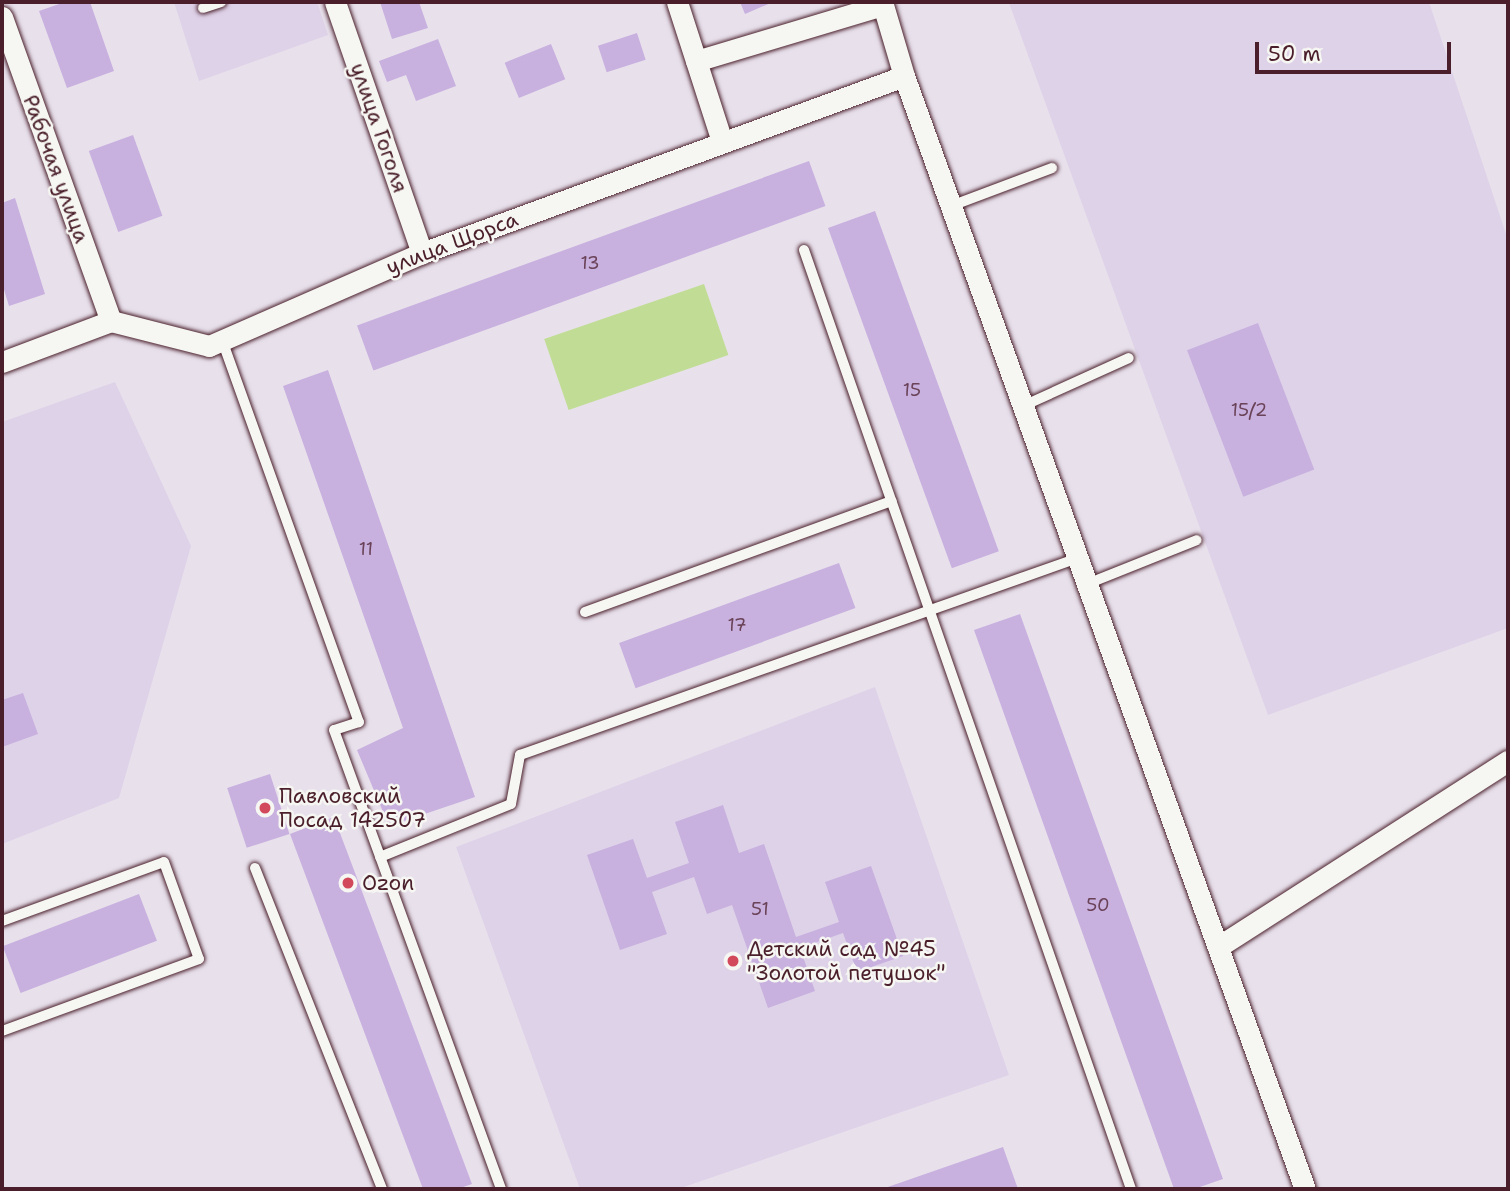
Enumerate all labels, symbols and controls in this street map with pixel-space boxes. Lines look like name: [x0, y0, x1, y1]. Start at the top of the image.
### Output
scale bar: [1258, 28, 1454, 72]
text: 50 m: [1268, 40, 1321, 68]
street label: улица Гоголя: [345, 60, 413, 196]
street label: Рабочая улица: [18, 92, 94, 246]
street label: улица Щорса: [382, 206, 522, 280]
house number: 13: [580, 252, 600, 274]
house number: 15: [903, 379, 921, 401]
house number: 15/2: [1231, 399, 1267, 421]
house number: 11: [359, 538, 373, 560]
house number: 17: [727, 614, 747, 636]
place label: Павловский Посад 142507: [279, 783, 426, 833]
marker: Павловский Посад 142507: [257, 800, 273, 816]
place label: Ozon: [362, 870, 414, 896]
marker: Ozon: [340, 875, 356, 891]
house number: 50: [1086, 894, 1110, 916]
house number: 51: [751, 898, 769, 920]
place label: Детский сад №45 "Золотой петушок": [747, 936, 946, 986]
marker: Детский сад №45 "Золотой петушок": [725, 953, 741, 969]

